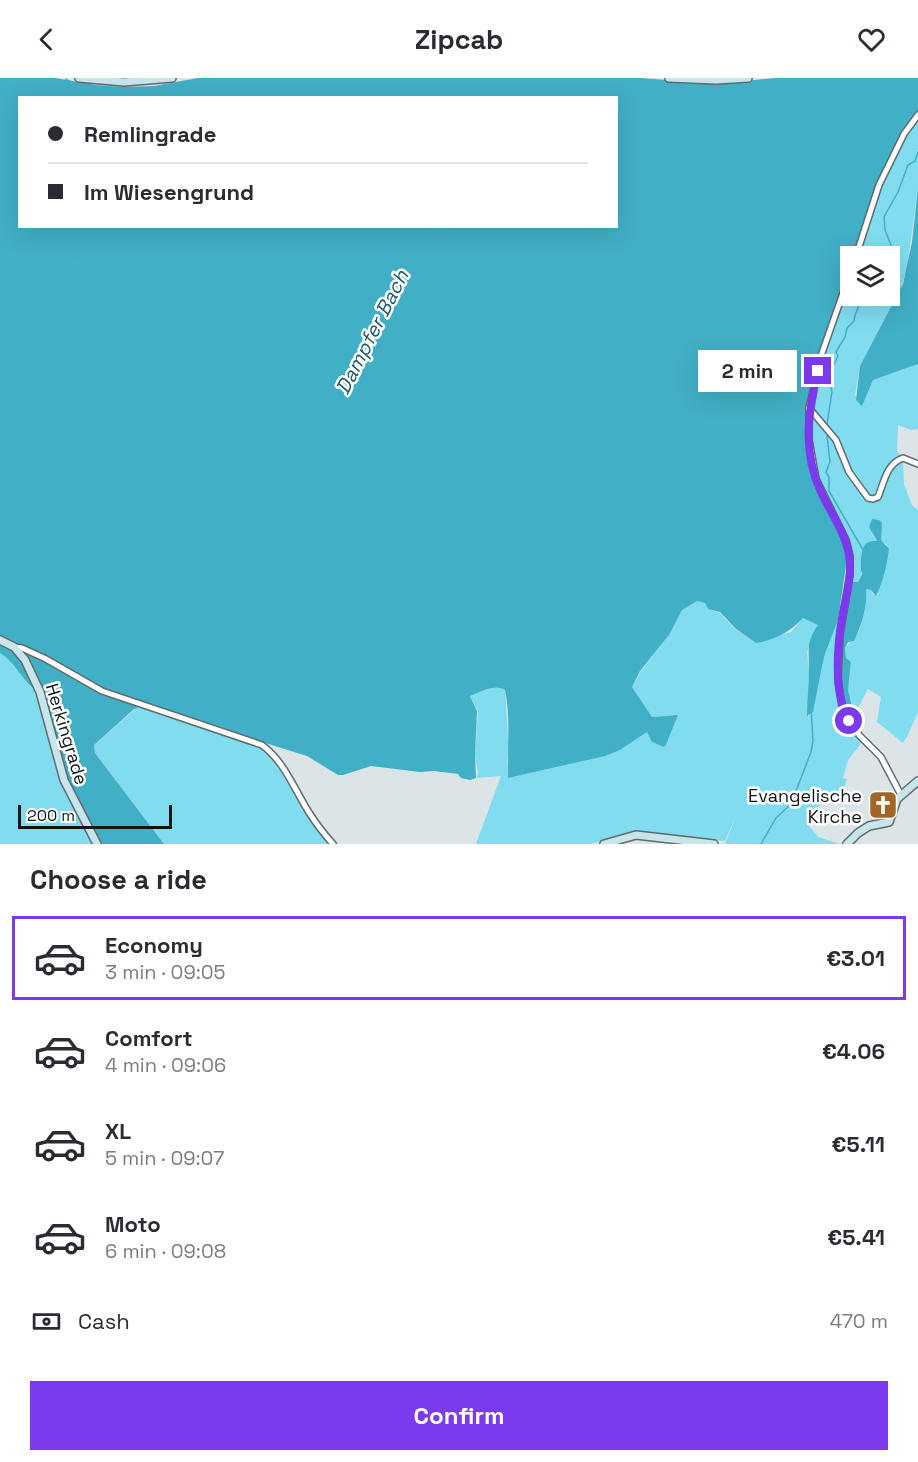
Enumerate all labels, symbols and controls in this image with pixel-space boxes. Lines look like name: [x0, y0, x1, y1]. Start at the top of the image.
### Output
text: Zipcab: [415, 22, 503, 57]
icon: back: [30, 23, 63, 56]
icon: heart: [855, 23, 888, 56]
text: Remlingrade: [84, 120, 216, 148]
text: Im Wiesengrund: [84, 178, 254, 206]
map controls: [840, 246, 900, 306]
button: layers: [840, 246, 900, 306]
water label: Dampfer Bach: [330, 265, 415, 398]
callout: 2 min: [698, 350, 797, 392]
route end: [804, 357, 831, 384]
text: 2 min: [722, 358, 773, 384]
street label: Herkingrade: [41, 681, 93, 787]
route start: [835, 707, 862, 734]
place label: Evangelische Kirche: [748, 784, 862, 828]
church icon: Evangelische Kirche: [867, 789, 899, 821]
scale bar: [18, 802, 172, 830]
text: 200 m: [27, 805, 75, 826]
text: Choose a ride: [30, 862, 207, 897]
icon: car: [33, 931, 87, 985]
text: Economy: [105, 931, 203, 959]
text: €3.01: [826, 944, 885, 972]
text: 3 min · 09:05: [105, 959, 226, 985]
icon: car: [33, 1024, 87, 1078]
text: Comfort: [105, 1024, 193, 1052]
text: €4.06: [822, 1037, 885, 1065]
text: 4 min · 09:06: [105, 1052, 226, 1078]
icon: car: [33, 1117, 87, 1171]
text: XL: [105, 1117, 131, 1145]
text: €5.11: [832, 1130, 885, 1158]
text: 5 min · 09:07: [105, 1145, 224, 1171]
icon: car: [33, 1210, 87, 1264]
text: Moto: [105, 1210, 161, 1238]
text: €5.41: [827, 1223, 885, 1251]
text: 6 min · 09:08: [105, 1238, 226, 1264]
icon: cash: [30, 1305, 63, 1338]
text: Cash: [78, 1307, 130, 1335]
text: 470 m: [830, 1308, 888, 1334]
button: Confirm: [30, 1381, 888, 1450]

